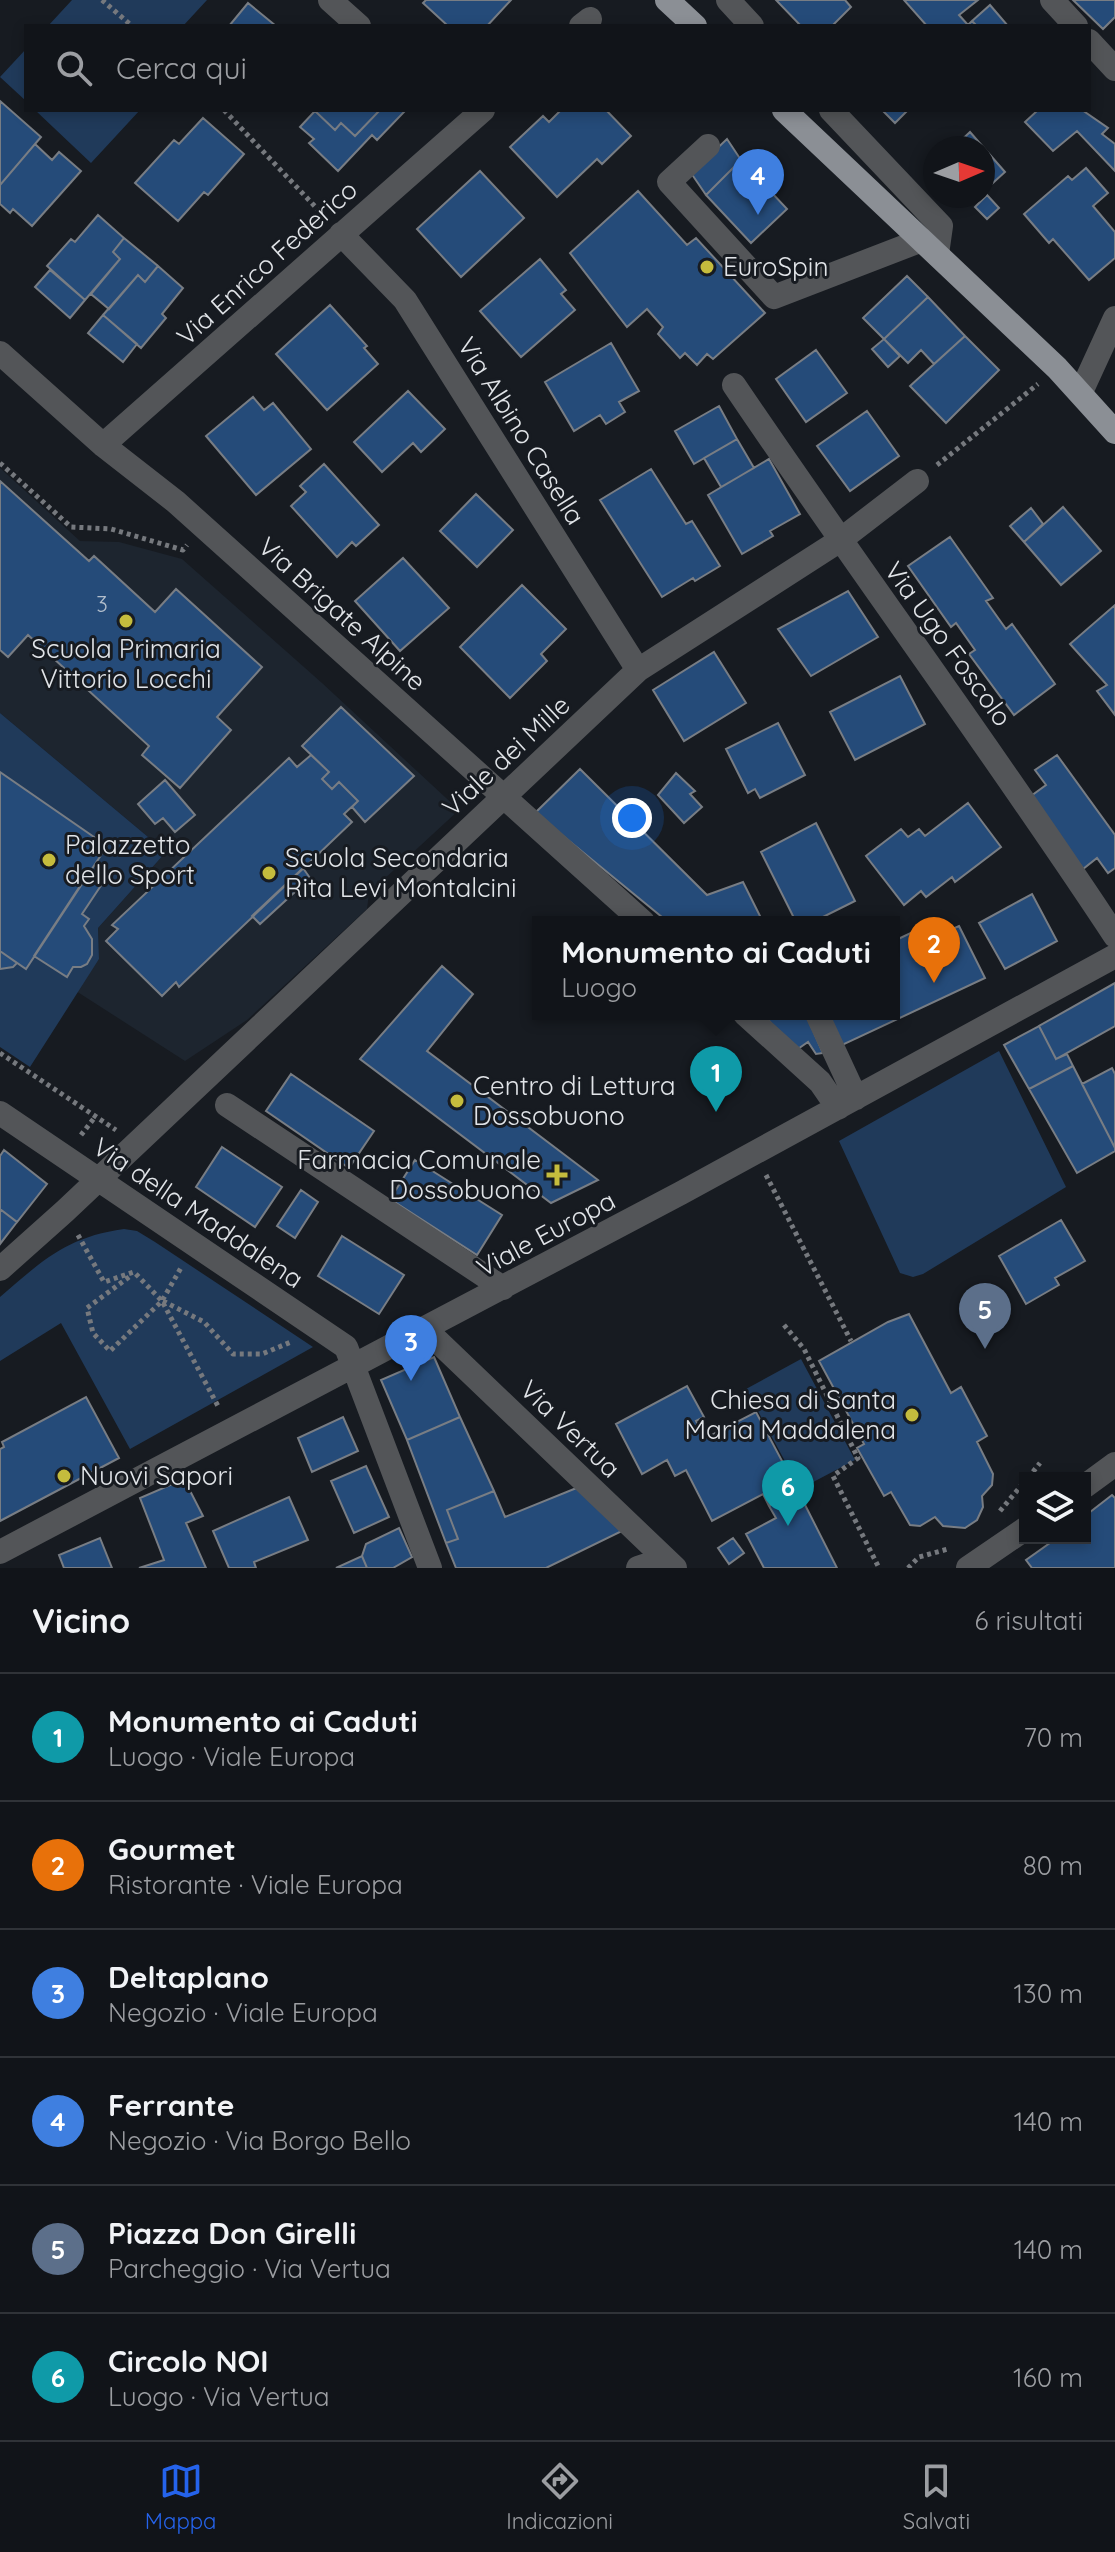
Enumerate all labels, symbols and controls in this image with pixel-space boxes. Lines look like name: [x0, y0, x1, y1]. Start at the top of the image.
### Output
search box: [24, 24, 1091, 112]
icon: search: [52, 46, 96, 90]
text: Cerca qui: [116, 49, 247, 87]
north arrow: [923, 136, 995, 208]
pin: 4: [732, 149, 784, 215]
street label: Via Enrico Federico: [170, 173, 364, 352]
place label: EuroSpin: [723, 250, 828, 283]
marker: EuroSpin: [698, 258, 716, 276]
street label: Via Albino Casella: [450, 331, 592, 531]
street label: Via Brigate Alpine: [252, 530, 433, 698]
street label: Via Ugo Foscolo: [878, 555, 1019, 733]
house number: 3: [96, 590, 108, 618]
marker: Scuola Primaria Vittorio Locchi: [117, 612, 135, 630]
place label: Scuola Primaria Vittorio Locchi: [31, 632, 221, 695]
street label: Viale dei Mille: [435, 688, 576, 823]
your location: [612, 798, 652, 838]
place label: Palazzetto dello Sport: [65, 828, 195, 891]
place label: Scuola Secondaria Rita Levi Montalcini: [285, 841, 517, 904]
marker: Palazzetto dello Sport: [40, 851, 58, 869]
marker: Scuola Secondaria Rita Levi Montalcini: [260, 864, 278, 882]
popup: [532, 916, 900, 1020]
pin: 2: [908, 917, 960, 983]
text: Monumento ai Caduti: [561, 933, 871, 971]
text: Luogo: [561, 971, 637, 1004]
pin: 1: [690, 1046, 742, 1112]
place label: Centro di Lettura Dossobuono: [473, 1069, 676, 1132]
marker: Centro di Lettura Dossobuono: [448, 1092, 466, 1110]
street label: Via della Maddalena: [87, 1130, 310, 1295]
place label: Farmacia Comunale Dossobuono: [297, 1143, 541, 1206]
marker: Farmacia Comunale Dossobuono: [548, 1166, 566, 1184]
street label: Viale Europa: [471, 1183, 621, 1284]
pin: 5: [959, 1283, 1011, 1349]
pin: 3: [385, 1315, 437, 1381]
street label: Via Vertua: [513, 1373, 627, 1484]
place label: Chiesa di Santa Maria Maddalena: [685, 1383, 896, 1446]
marker: Chiesa di Santa Maria Maddalena: [903, 1406, 921, 1424]
place label: Nuovi Sapori: [80, 1459, 233, 1492]
pin: 6: [762, 1460, 814, 1526]
marker: Nuovi Sapori: [55, 1467, 73, 1485]
map controls: [1019, 1472, 1091, 1544]
button: layers: [1019, 1472, 1091, 1544]
text: Vicino: [32, 1599, 130, 1642]
text: 6 risultati: [975, 1604, 1083, 1637]
text: Monumento ai Caduti: [108, 1702, 418, 1740]
text: 1: [53, 1721, 63, 1754]
text: 70 m: [1023, 1721, 1083, 1754]
text: Luogo · Viale Europa: [108, 1740, 355, 1773]
text: Gourmet: [108, 1830, 236, 1868]
text: 2: [51, 1849, 65, 1882]
text: 80 m: [1023, 1849, 1083, 1882]
text: Ristorante · Viale Europa: [108, 1868, 403, 1901]
text: Deltaplano: [108, 1958, 269, 1996]
text: 3: [51, 1977, 65, 2010]
text: 130 m: [1013, 1977, 1083, 2010]
text: Negozio · Viale Europa: [108, 1996, 378, 2029]
text: Ferrante: [108, 2086, 234, 2124]
text: 4: [50, 2105, 66, 2138]
text: 140 m: [1014, 2105, 1083, 2138]
text: Negozio · Via Borgo Bello: [108, 2124, 411, 2157]
text: Piazza Don Girelli: [108, 2214, 356, 2252]
text: 5: [51, 2233, 65, 2266]
text: 140 m: [1014, 2233, 1083, 2266]
text: Parcheggio · Via Vertua: [108, 2252, 391, 2285]
text: Circolo NOI: [108, 2342, 269, 2380]
text: 6: [51, 2361, 65, 2394]
text: 160 m: [1013, 2361, 1083, 2394]
text: Luogo · Via Vertua: [108, 2380, 329, 2413]
tab: Mappa: [145, 2459, 216, 2535]
tab: Indicazioni: [506, 2459, 613, 2535]
tab: Salvati: [903, 2459, 970, 2535]

